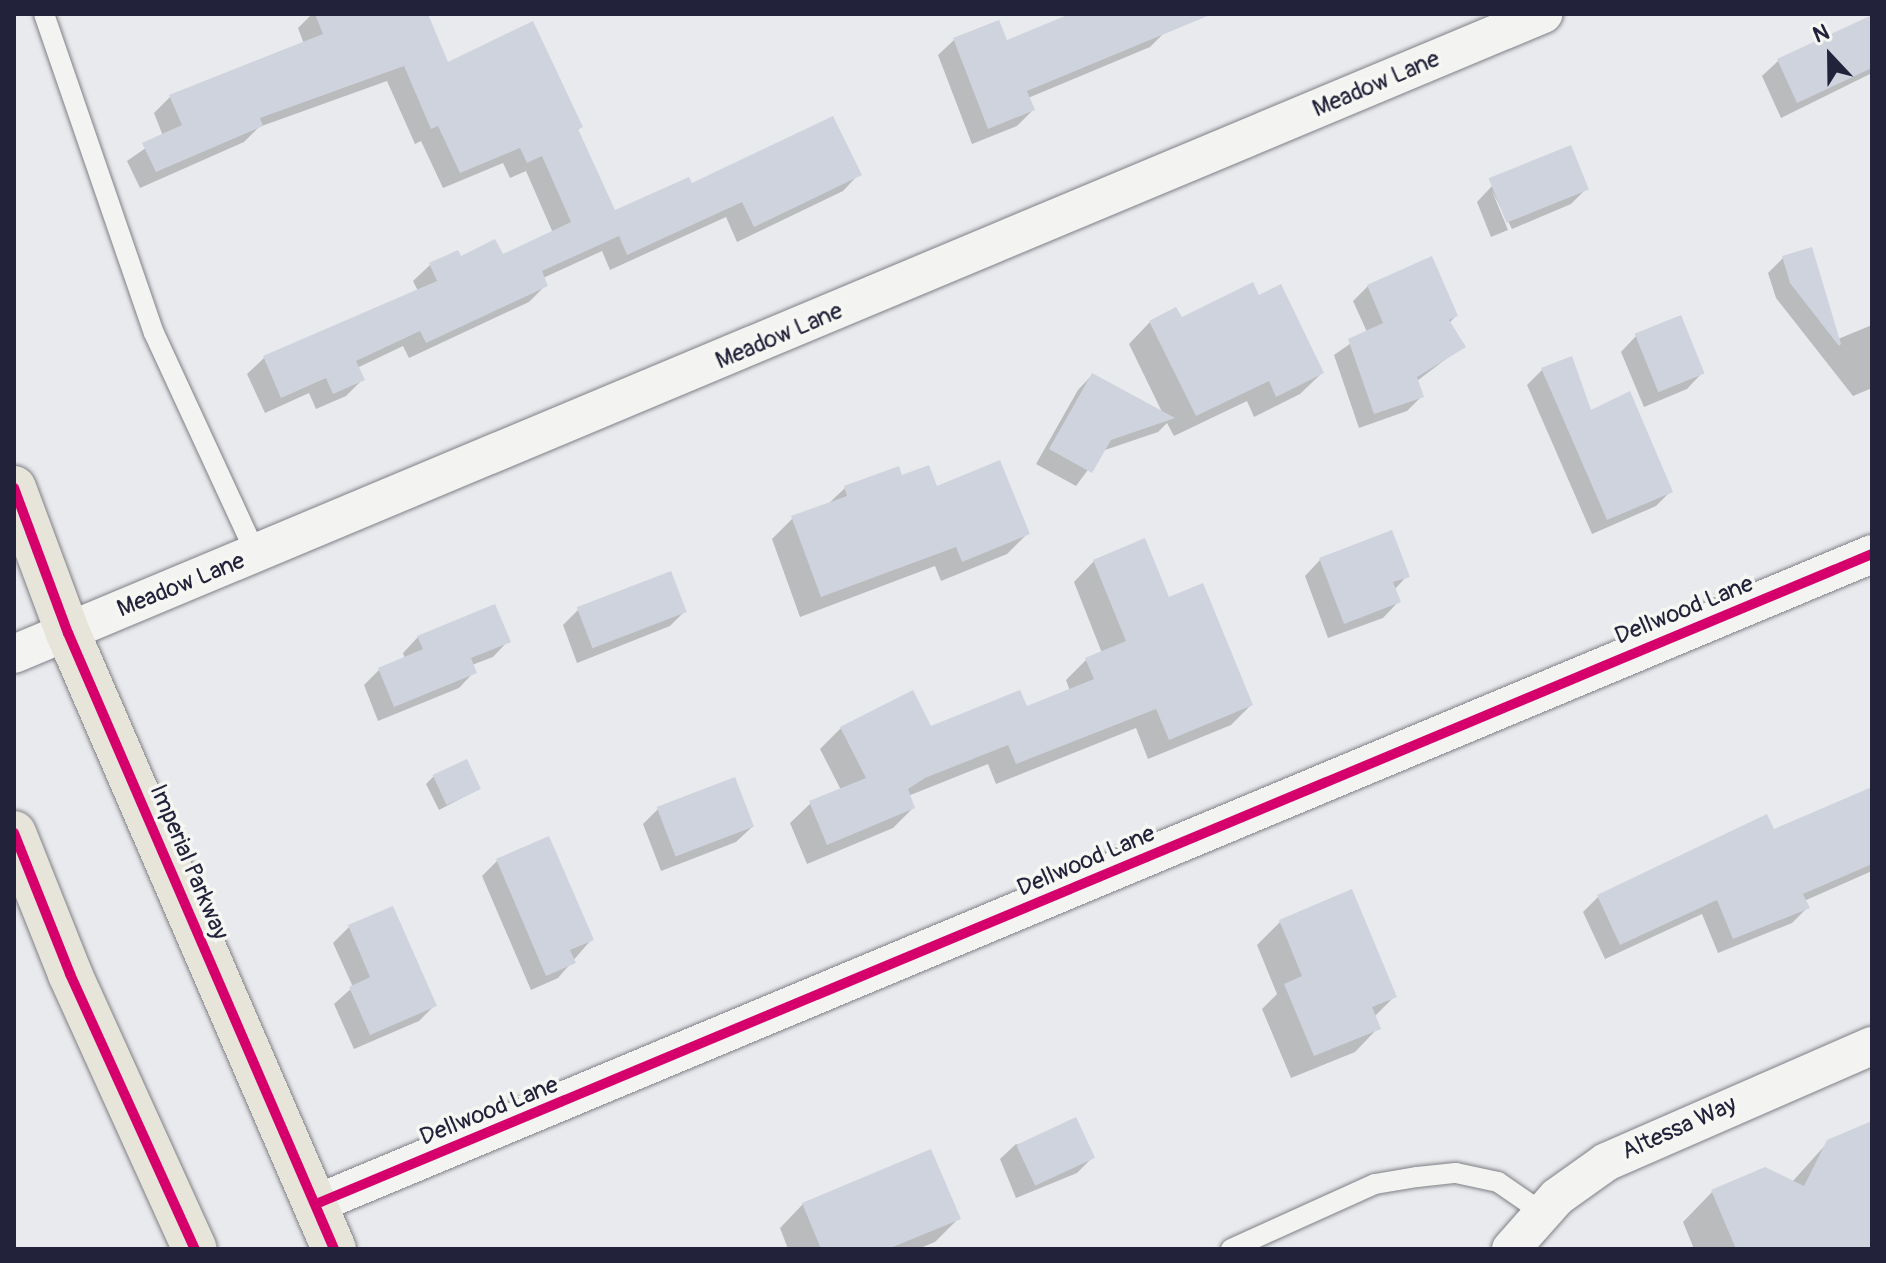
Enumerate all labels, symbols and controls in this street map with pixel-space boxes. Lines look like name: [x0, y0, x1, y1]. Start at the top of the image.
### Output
north arrow: [1790, 16, 1870, 96]
text: N: [1809, 18, 1833, 50]
street label: Meadow Lane: [1308, 44, 1444, 124]
street label: Meadow Lane: [711, 296, 847, 376]
street label: Meadow Lane: [113, 546, 249, 624]
street label: Dellwood Lane: [1611, 569, 1757, 651]
street label: Imperial Parkway: [143, 780, 235, 944]
street label: Dellwood Lane: [1013, 819, 1159, 903]
street label: Dellwood Lane: [416, 1070, 562, 1152]
street label: Altessa Way: [1617, 1090, 1741, 1166]

